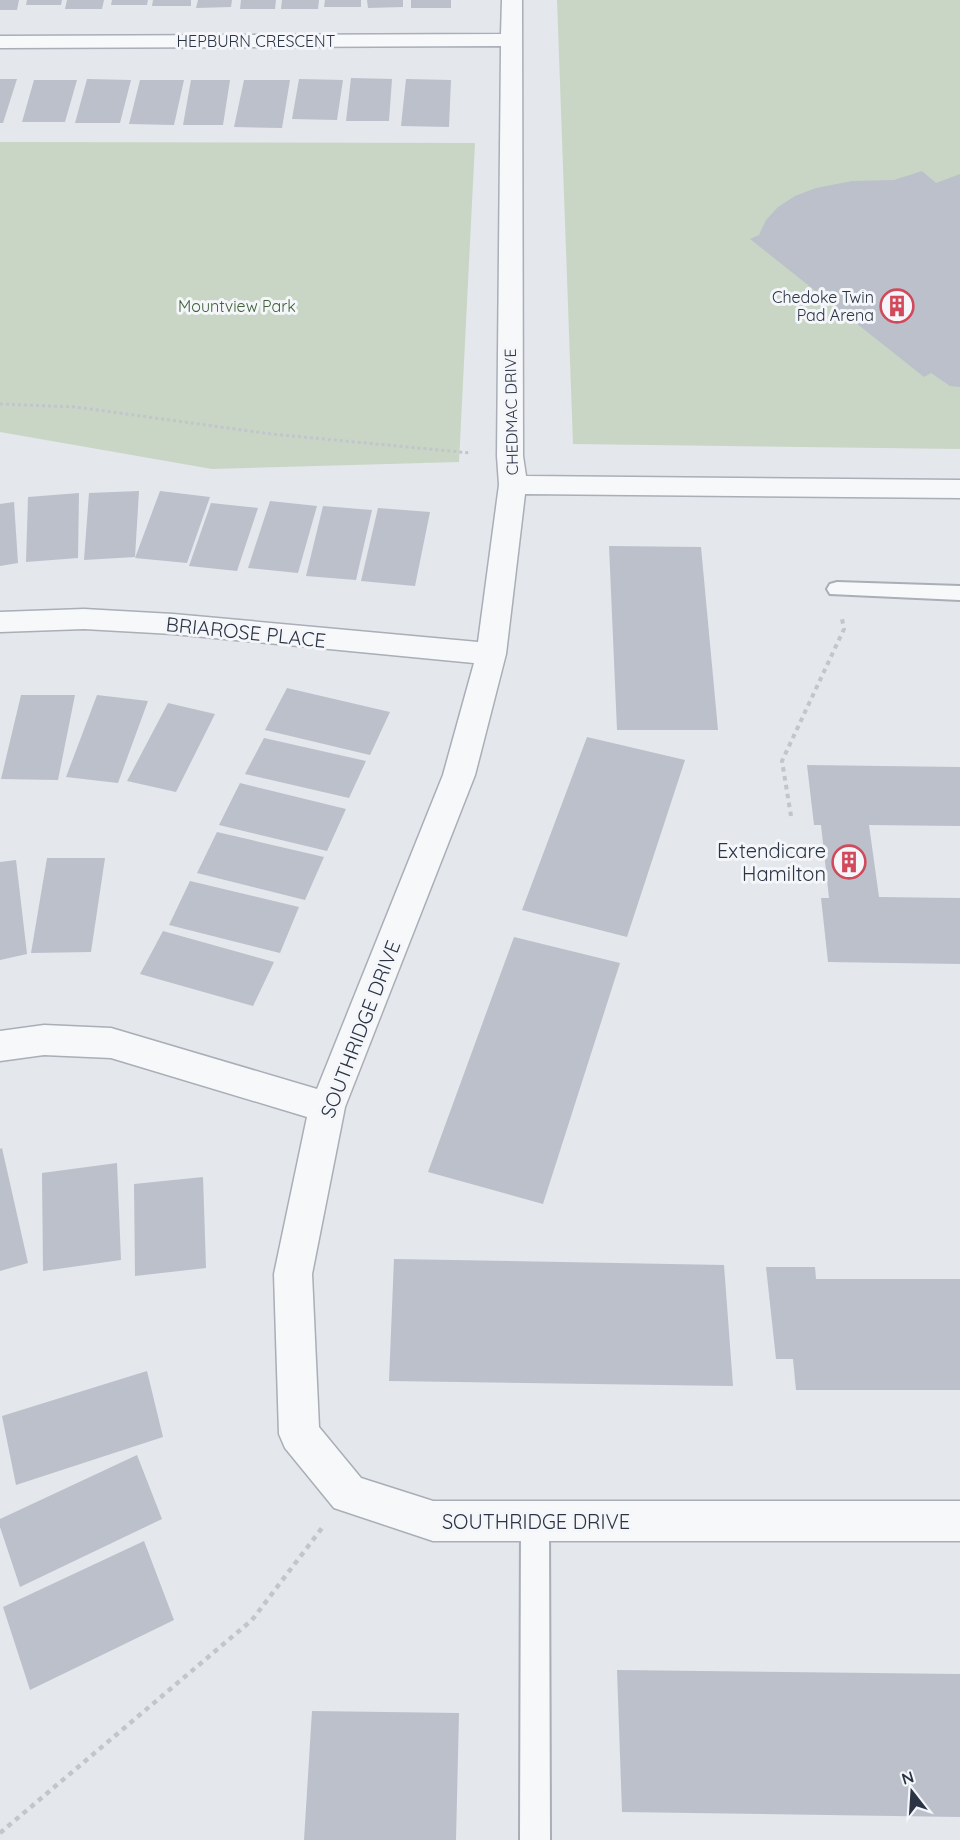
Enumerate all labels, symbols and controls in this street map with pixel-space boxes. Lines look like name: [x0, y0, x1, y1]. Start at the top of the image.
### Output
street label: HEPBURN CRESCENT: [177, 31, 336, 51]
place label: Chedoke Twin Pad Arena: [772, 287, 874, 325]
building icon: Chedoke Twin Pad Arena: [879, 288, 915, 324]
park label: Mountview Park: [178, 296, 296, 316]
street label: CHEDMAC DRIVE: [500, 348, 522, 476]
street label: BRIAROSE PLACE: [165, 611, 327, 653]
place label: Extendicare Hamilton: [717, 838, 826, 886]
building icon: Extendicare Hamilton: [831, 844, 867, 880]
street label: SOUTHRIDGE DRIVE: [315, 937, 405, 1121]
street label: SOUTHRIDGE DRIVE: [442, 1509, 630, 1534]
north arrow: [882, 1762, 942, 1822]
text: N: [899, 1766, 916, 1789]

